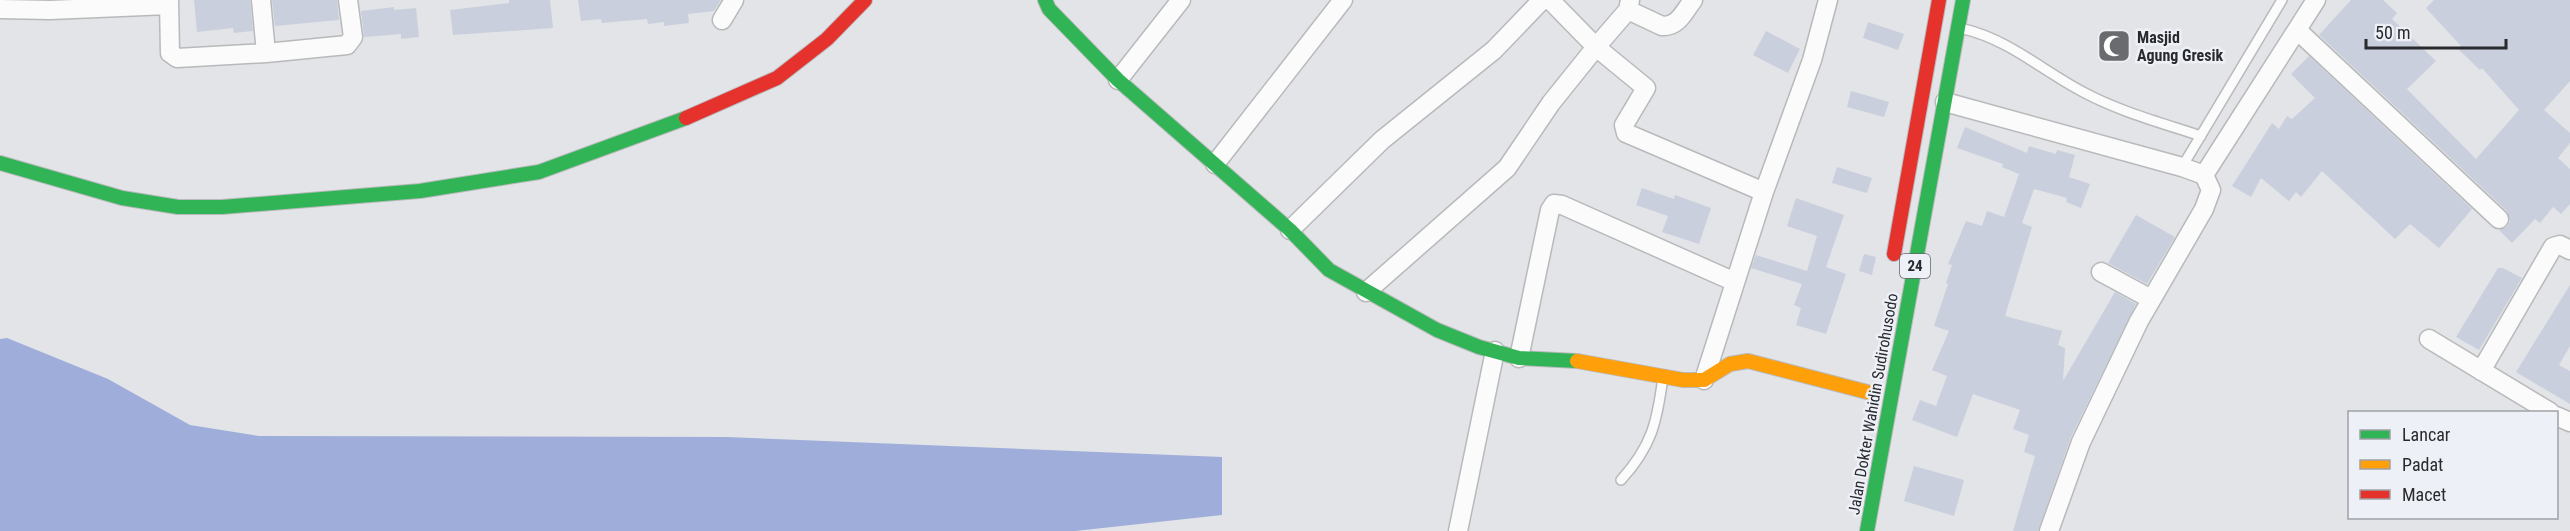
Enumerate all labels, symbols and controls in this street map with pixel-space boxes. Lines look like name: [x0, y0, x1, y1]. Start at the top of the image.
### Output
scale bar: [2366, 12, 2506, 50]
text: 50 m: [2375, 22, 2410, 43]
mosque icon: Masjid Agung Gresik: [2096, 28, 2132, 64]
place label: Masjid Agung Gresik: [2137, 28, 2224, 65]
road number: 24: [1900, 254, 1930, 278]
street label: Jalan Dokter Wahidin Sudirohusodo: [1844, 292, 1902, 516]
legend: [2348, 411, 2558, 519]
text: Lancar: [2402, 424, 2451, 445]
text: Padat: [2402, 454, 2443, 475]
text: Macet: [2402, 484, 2446, 505]

